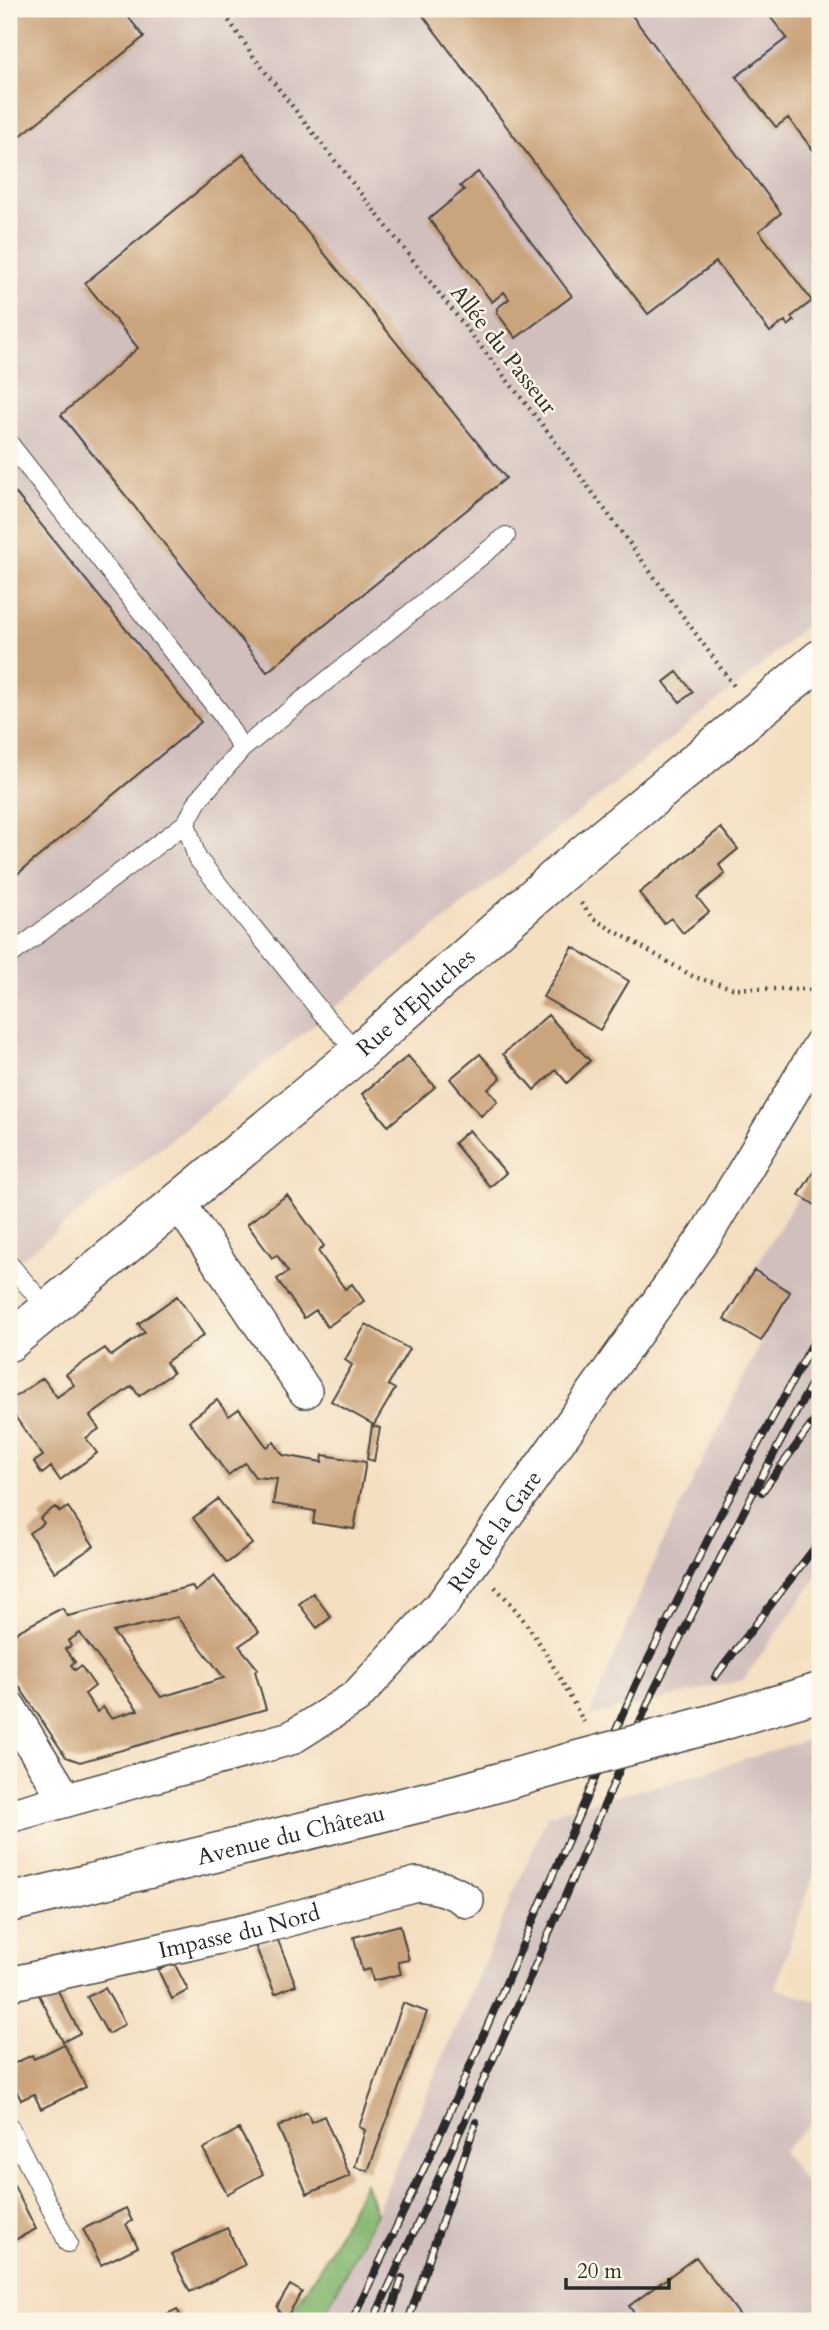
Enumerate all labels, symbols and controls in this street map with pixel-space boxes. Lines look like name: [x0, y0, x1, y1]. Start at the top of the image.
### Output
street label: Allée du Passeur: [443, 278, 564, 421]
street label: Rue d'Epluches: [350, 941, 482, 1063]
street label: Rue de la Gare: [441, 1464, 549, 1599]
street label: Avenue du Château: [194, 1797, 388, 1873]
street label: Impasse du Nord: [155, 1896, 324, 1966]
scale bar: [566, 2246, 670, 2290]
text: 20 m: [577, 2257, 622, 2286]

